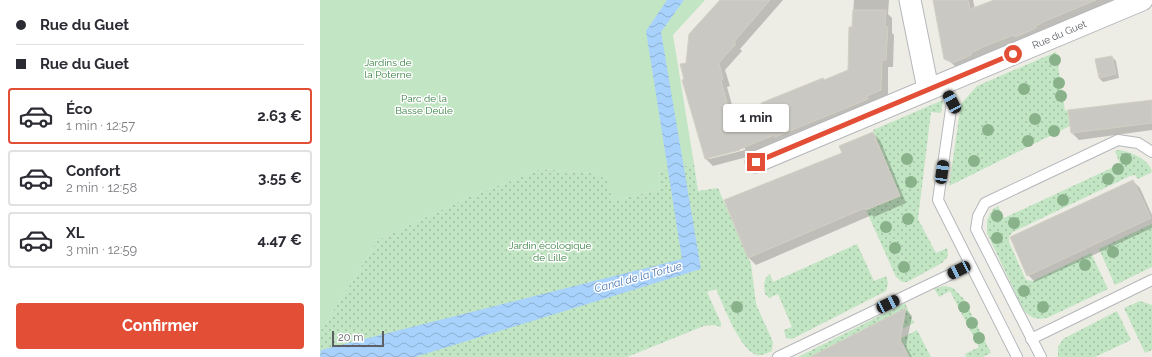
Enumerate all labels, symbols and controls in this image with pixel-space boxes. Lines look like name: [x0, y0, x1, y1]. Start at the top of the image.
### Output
text: Rue du Guet: [40, 16, 129, 34]
street label: Rue du Guet: [1030, 18, 1089, 51]
route start: [1004, 45, 1022, 63]
text: Rue du Guet: [40, 55, 129, 73]
park label: Jardins de la Poterne: [364, 57, 412, 80]
car: [941, 89, 963, 115]
park label: Parc de la Basse Deûle: [395, 93, 453, 116]
icon: car: [18, 98, 54, 134]
text: Éco: [66, 100, 92, 118]
callout: 1 min: [723, 104, 789, 132]
text: 2.63 €: [257, 107, 302, 125]
text: 1 min: [740, 110, 772, 125]
text: 1 min · 12:57: [66, 118, 135, 133]
route end: [747, 153, 765, 171]
car: [934, 159, 950, 185]
icon: car: [18, 160, 54, 196]
text: Confort: [66, 162, 120, 180]
text: 3.55 €: [258, 169, 302, 187]
text: 2 min · 12:58: [66, 180, 137, 195]
icon: car: [18, 222, 54, 258]
text: XL: [66, 224, 84, 242]
text: 4.47 €: [258, 231, 302, 249]
park label: Jardin écologique de Lille: [509, 240, 591, 263]
text: 3 min · 12:59: [66, 242, 137, 257]
car: [946, 259, 972, 281]
water label: Canal de la Tortue: [593, 260, 683, 295]
car: [875, 293, 901, 315]
button: Confirmer: [16, 303, 304, 349]
scale bar: [332, 329, 384, 348]
text: 20 m: [338, 331, 363, 344]

